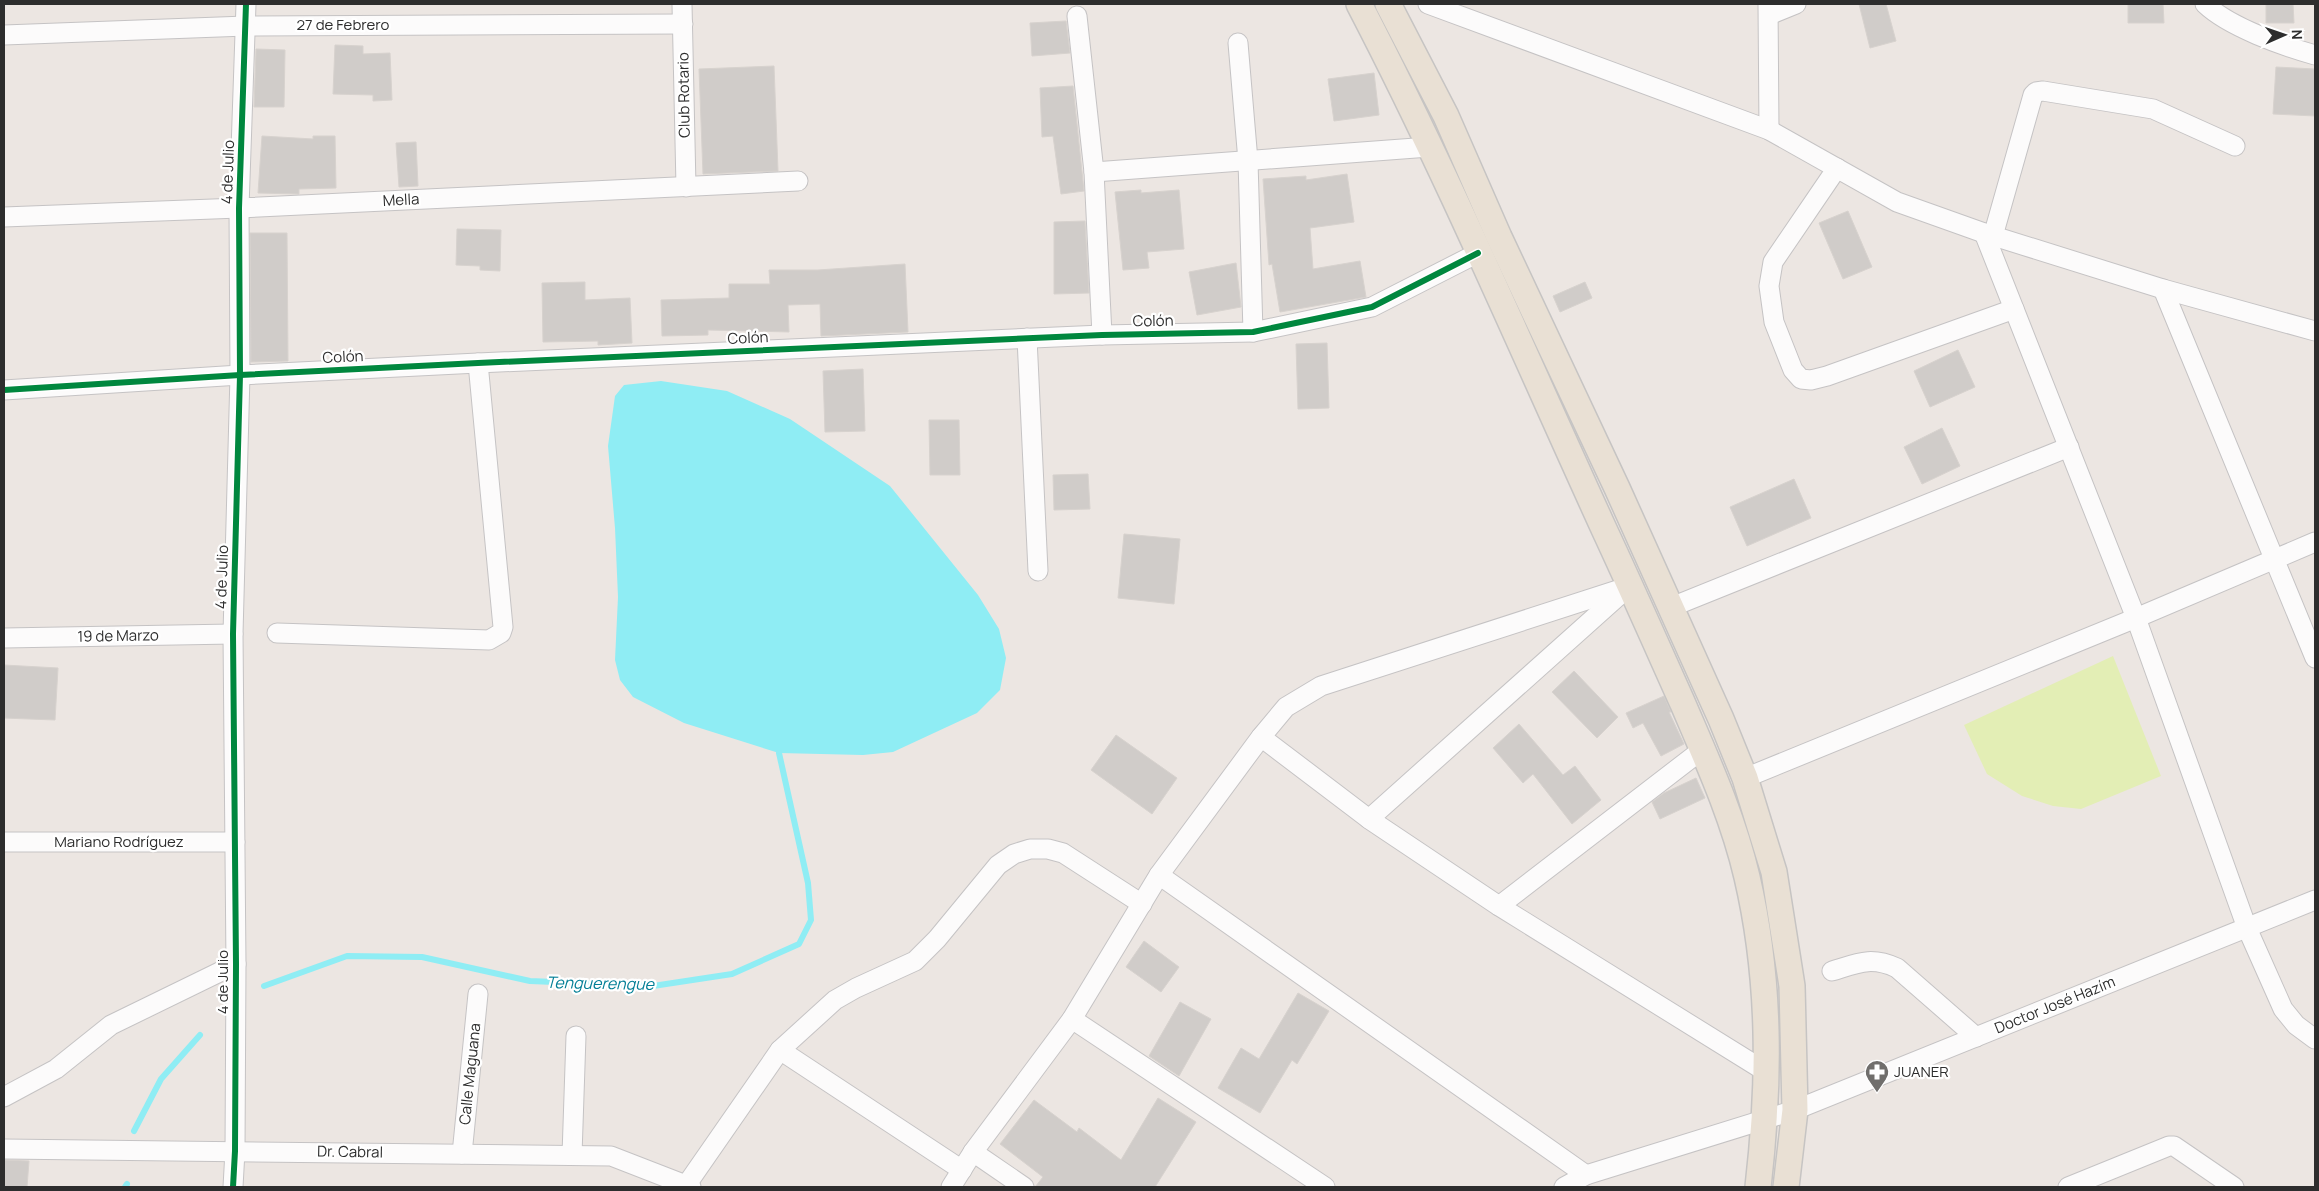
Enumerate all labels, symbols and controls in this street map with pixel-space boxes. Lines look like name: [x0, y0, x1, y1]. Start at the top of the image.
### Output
north arrow: [2259, 10, 2309, 60]
street label: 27 de Febrero: [297, 14, 390, 35]
text: N: [2288, 29, 2307, 40]
street label: Club Rotario: [672, 52, 695, 138]
street label: 4 de Julio: [216, 139, 239, 204]
street label: Mella: [382, 188, 420, 211]
street label: Colón: [1132, 310, 1174, 331]
street label: Colón: [727, 326, 769, 349]
street label: Colón: [322, 345, 364, 368]
street label: 4 de Julio: [210, 544, 233, 609]
street label: 19 de Marzo: [77, 624, 159, 647]
street label: Mariano Rodríguez: [54, 831, 184, 852]
street label: 4 de Julio: [212, 950, 233, 1014]
water label: Tenguerengue: [546, 971, 656, 995]
street label: Doctor José Hazím: [1991, 971, 2118, 1038]
street label: Calle Maguana: [454, 1022, 485, 1126]
pharmacy icon: JUANER: [1864, 1059, 1890, 1093]
place label: JUANER: [1894, 1061, 1949, 1082]
street label: Dr. Cabral: [317, 1140, 383, 1163]

